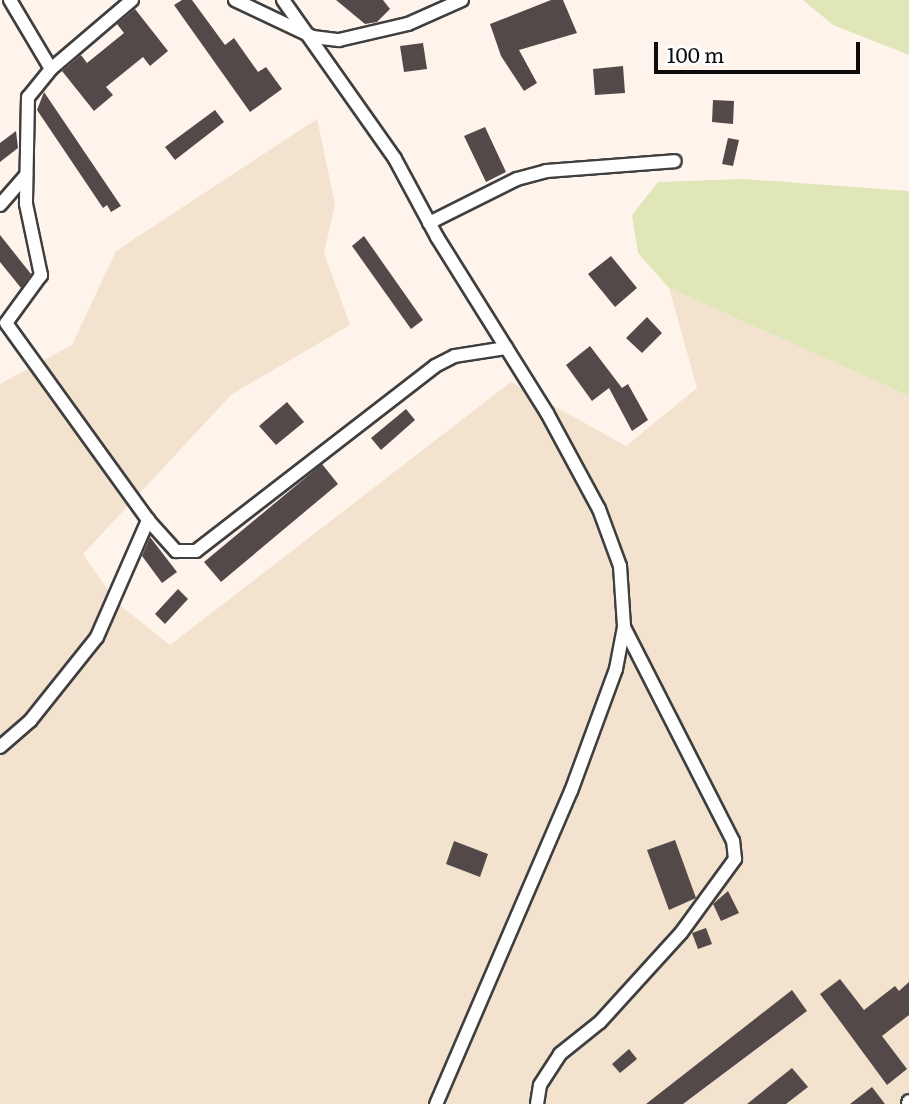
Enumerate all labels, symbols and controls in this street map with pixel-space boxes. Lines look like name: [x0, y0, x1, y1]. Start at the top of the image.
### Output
scale bar: [657, 28, 864, 72]
text: 100 m: [667, 38, 724, 69]

